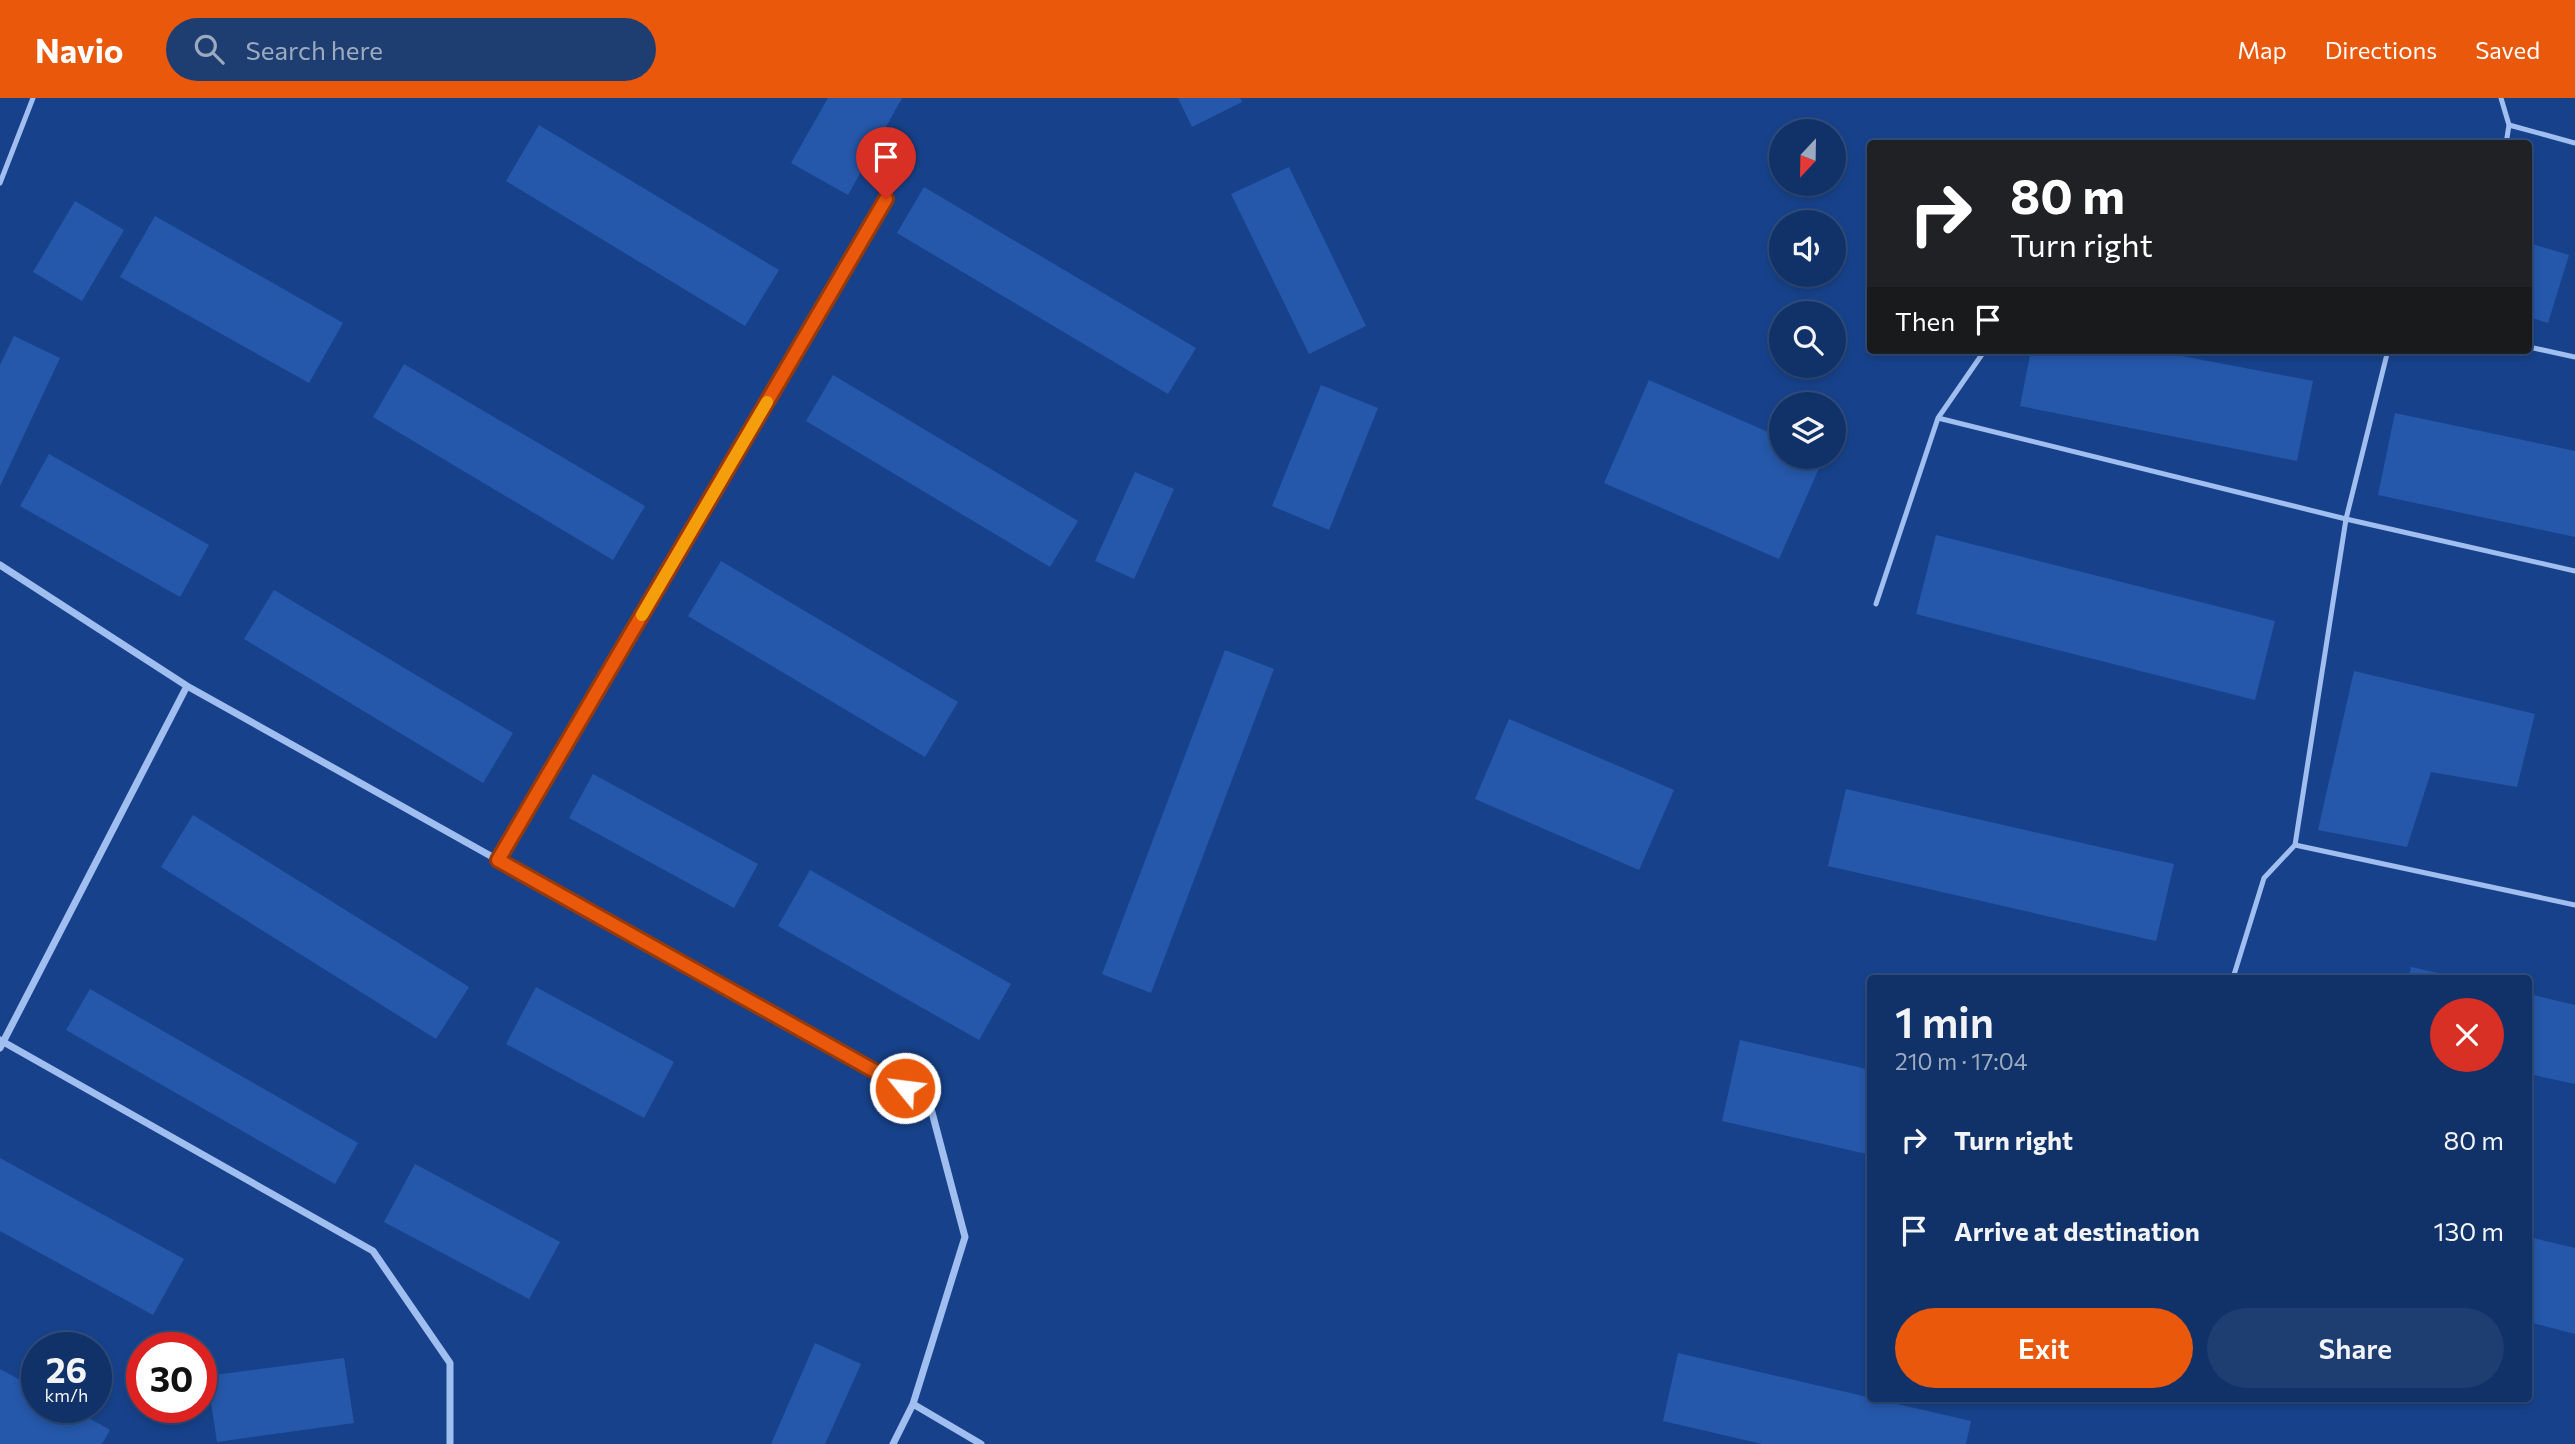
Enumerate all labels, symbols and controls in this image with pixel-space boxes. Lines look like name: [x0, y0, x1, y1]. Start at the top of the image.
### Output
search box: [166, 18, 656, 81]
text: Navio: [35, 29, 124, 70]
icon: search: [190, 30, 228, 68]
text: Search here: [246, 34, 383, 65]
text: Map: [2237, 35, 2287, 64]
text: Directions: [2325, 35, 2437, 64]
text: Saved: [2475, 35, 2540, 64]
north arrow: [1769, 119, 1846, 196]
map controls: [1769, 119, 1846, 469]
pin: [856, 127, 916, 199]
icon: arrive: [867, 138, 905, 176]
text: 80 m: [2010, 164, 2125, 224]
icon: right: [1895, 168, 1986, 259]
button: sound: [1769, 210, 1846, 287]
text: Turn right: [2010, 224, 2153, 264]
button: search: [1769, 301, 1846, 378]
icon: arrive: [1969, 301, 2007, 339]
text: Then: [1895, 305, 1955, 336]
button: layers: [1769, 392, 1846, 469]
text: 1 min: [1895, 995, 1994, 1047]
button: close: [2430, 998, 2504, 1072]
text: 210 m · 17:04: [1895, 1047, 2028, 1075]
position arrow: [868, 1051, 942, 1125]
icon: right: [1895, 1121, 1933, 1159]
text: Turn right: [1954, 1124, 2073, 1155]
text: 80 m: [2444, 1124, 2504, 1155]
icon: arrive: [1895, 1212, 1933, 1250]
text: Arrive at destination: [1954, 1215, 2200, 1246]
text: 130 m: [2433, 1215, 2504, 1246]
button: Exit: [1895, 1308, 2193, 1388]
button: Share: [2207, 1308, 2504, 1388]
speed limit sign: 30: [126, 1332, 217, 1423]
text: 26: [46, 1347, 87, 1390]
text: km/h: [45, 1384, 88, 1406]

